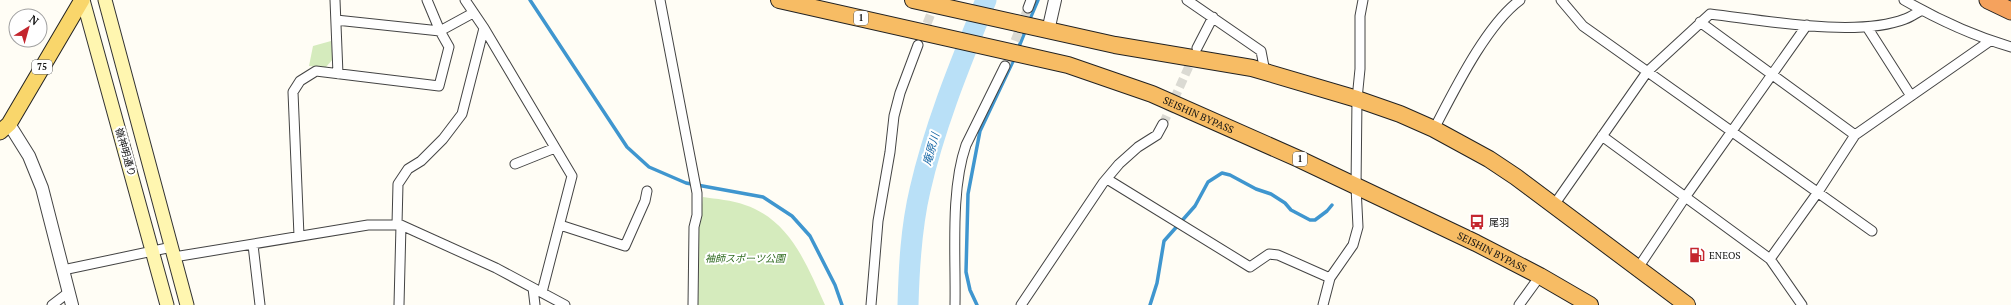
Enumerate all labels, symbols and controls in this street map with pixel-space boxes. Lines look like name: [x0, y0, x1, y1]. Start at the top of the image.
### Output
north arrow: [8, 8, 48, 48]
road number: 1: [854, 11, 868, 25]
text: N: [26, 12, 42, 29]
road number: 75: [32, 60, 52, 74]
street label: SEISHIN BYPASS: [1161, 94, 1236, 136]
street label: 嶺神明通り: [112, 126, 139, 178]
water label: 庵原川: [920, 130, 943, 167]
road number: 1: [1293, 152, 1307, 166]
bus stop icon: 尾羽: [1468, 213, 1486, 231]
place label: 尾羽: [1489, 216, 1509, 229]
street label: SEISHIN BYPASS: [1455, 229, 1529, 275]
fuel station icon: ENEOS: [1688, 246, 1706, 264]
place label: ENEOS: [1709, 249, 1741, 262]
park label: 袖師スポーツ公園: [705, 252, 787, 265]

